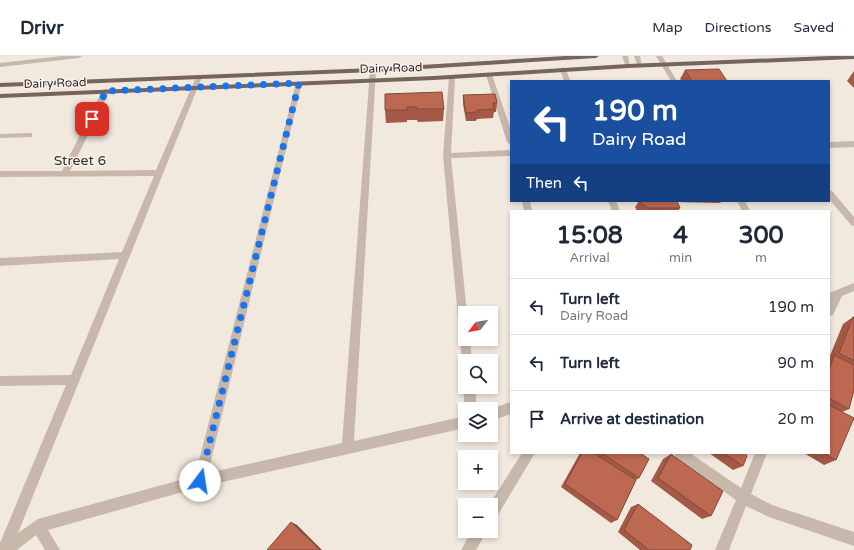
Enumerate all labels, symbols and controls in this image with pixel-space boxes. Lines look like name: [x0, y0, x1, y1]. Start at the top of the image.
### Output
text: Drivr: [20, 17, 63, 39]
text: Map: [652, 19, 683, 36]
text: Directions: [705, 19, 772, 36]
text: Saved: [794, 19, 834, 36]
street label: Dairy Road: [359, 60, 423, 76]
street label: Dairy Road: [23, 75, 87, 91]
text: 190 m: [592, 94, 678, 128]
icon: left: [526, 96, 578, 148]
pin: [75, 102, 109, 136]
icon: arrive: [81, 108, 103, 130]
text: Dairy Road: [592, 128, 686, 150]
street label: Street 6: [54, 152, 106, 169]
icon: left: [570, 172, 592, 194]
text: Then: [526, 174, 562, 192]
text: 15:08: [556, 221, 623, 250]
text: 4: [673, 221, 688, 250]
text: 300: [738, 221, 784, 250]
text: Arrival: [569, 250, 610, 266]
text: min: [669, 250, 692, 266]
text: m: [755, 250, 767, 266]
text: Turn left: [560, 290, 620, 308]
icon: left: [526, 296, 548, 318]
text: 190 m: [768, 298, 814, 316]
north arrow: [458, 306, 498, 346]
map controls: [458, 306, 498, 538]
text: Dairy Road: [560, 308, 628, 324]
icon: left: [526, 352, 548, 374]
button: search: [458, 354, 498, 394]
text: Turn left: [560, 354, 620, 372]
text: 90 m: [777, 354, 814, 372]
button: layers: [458, 402, 498, 442]
icon: arrive: [526, 408, 548, 430]
text: Arrive at destination: [560, 410, 704, 428]
text: 20 m: [777, 410, 814, 428]
button: +: [458, 450, 498, 490]
position arrow: [179, 460, 221, 502]
button: −: [458, 498, 498, 538]

